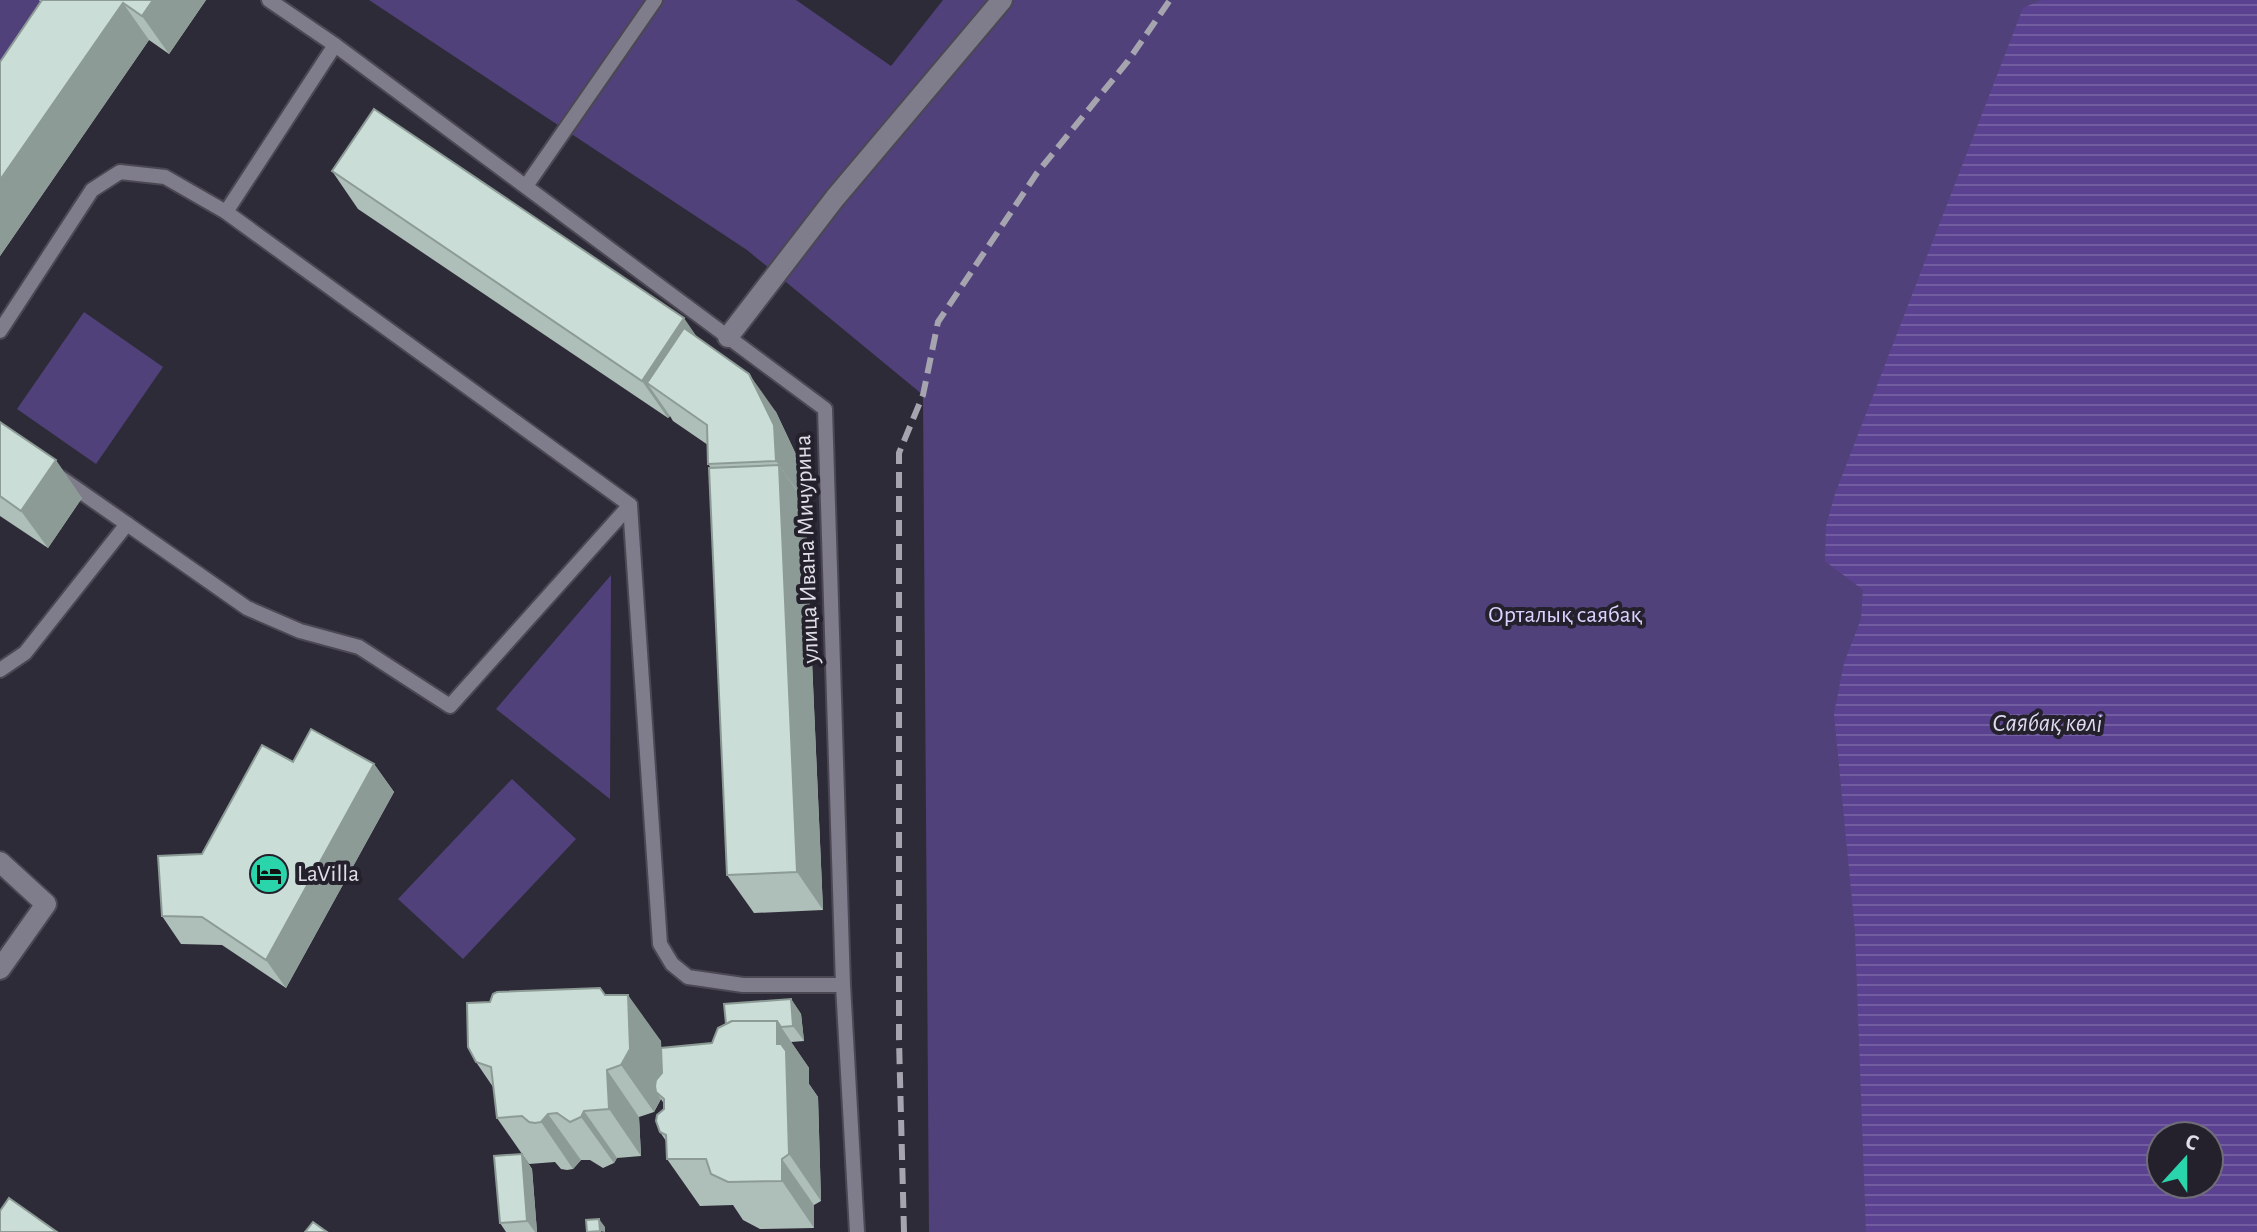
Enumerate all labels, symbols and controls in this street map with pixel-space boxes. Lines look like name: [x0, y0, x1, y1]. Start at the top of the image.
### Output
street label: улица Ивана Мичурина: [791, 434, 823, 665]
park label: Орталық саябақ: [1488, 603, 1643, 627]
water label: Саябақ көлі: [1992, 710, 2103, 736]
hotel icon: LaVilla: [248, 853, 290, 895]
place label: LaVilla: [297, 862, 359, 886]
north arrow: [2145, 1120, 2225, 1200]
text: С: [2182, 1130, 2201, 1155]

